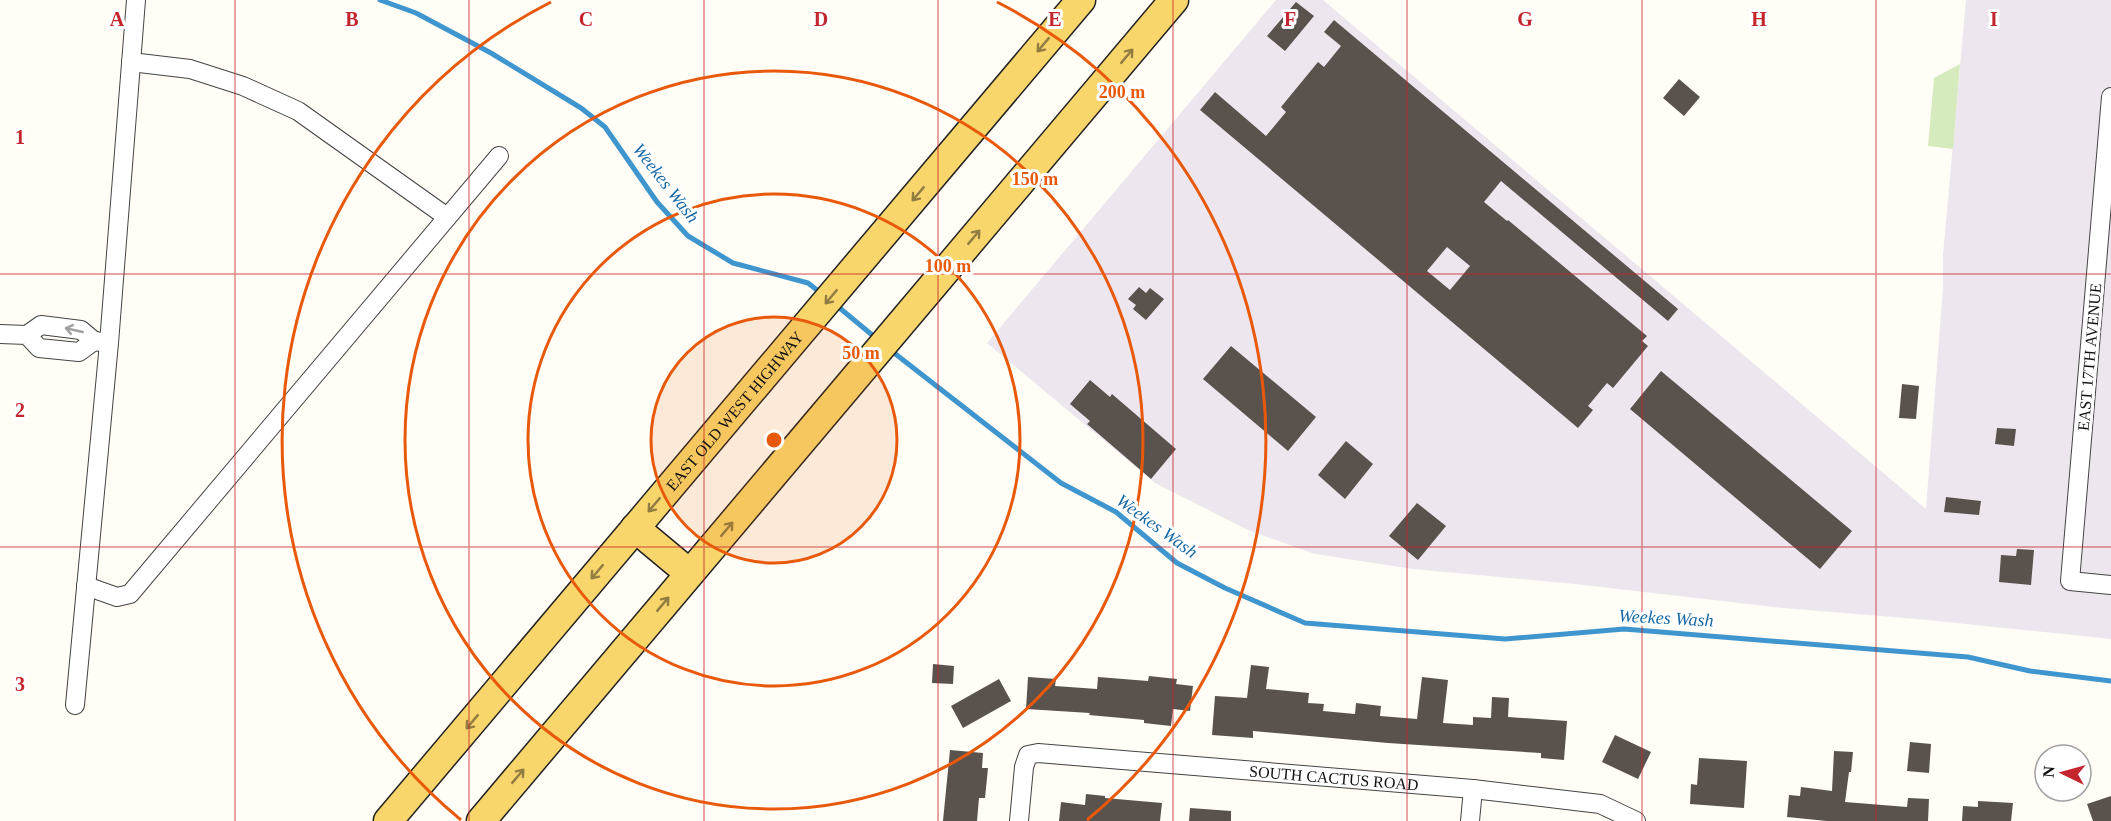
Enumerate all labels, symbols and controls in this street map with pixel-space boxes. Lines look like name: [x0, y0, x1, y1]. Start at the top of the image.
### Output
text: A: [110, 8, 125, 30]
text: B: [345, 8, 359, 30]
text: C: [579, 8, 593, 30]
text: D: [814, 8, 828, 30]
text: E: [1048, 8, 1062, 30]
text: F: [1284, 8, 1296, 30]
text: G: [1517, 8, 1533, 30]
text: H: [1751, 8, 1767, 30]
text: I: [1990, 8, 1998, 30]
one-way arrow: [1037, 37, 1050, 53]
one-way arrow: [1120, 48, 1133, 64]
text: 200 m: [1099, 82, 1145, 102]
text: 1: [15, 126, 25, 148]
water label: Weekes Wash: [629, 139, 703, 227]
text: 150 m: [1012, 169, 1058, 189]
one-way arrow: [911, 186, 925, 201]
one-way arrow: [967, 230, 981, 245]
text: 100 m: [925, 256, 971, 276]
street label: EAST 17TH AVENUE: [2075, 283, 2104, 431]
one-way arrow: [824, 289, 838, 304]
one-way arrow: [65, 324, 84, 335]
street label: EAST OLD WEST HIGHWAY: [663, 328, 807, 494]
text: 50 m: [842, 343, 880, 363]
text: 2: [15, 399, 25, 421]
centre of rings: [764, 430, 784, 450]
water label: Weekes Wash: [1113, 490, 1201, 562]
one-way arrow: [647, 497, 661, 512]
one-way arrow: [720, 522, 734, 537]
one-way arrow: [591, 564, 604, 580]
one-way arrow: [657, 596, 670, 612]
water label: Weekes Wash: [1618, 606, 1714, 630]
text: 3: [15, 673, 25, 695]
one-way arrow: [465, 714, 479, 729]
north arrow: [2033, 743, 2093, 803]
street label: SOUTH CACTUS ROAD: [1249, 763, 1419, 793]
text: N: [2040, 765, 2058, 778]
one-way arrow: [512, 768, 525, 784]

